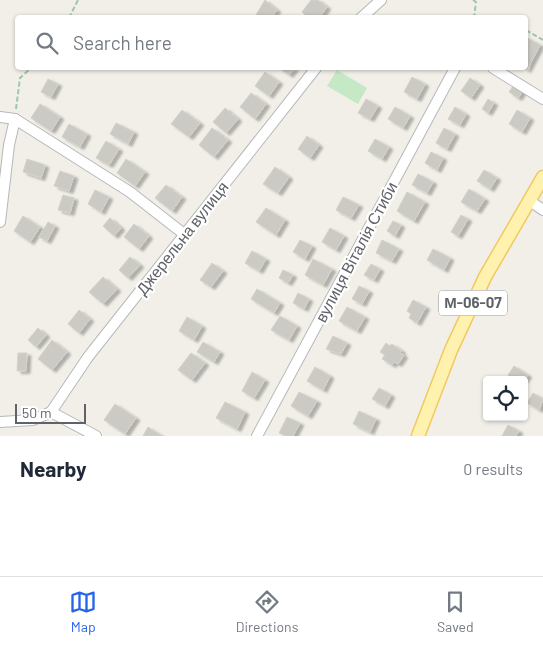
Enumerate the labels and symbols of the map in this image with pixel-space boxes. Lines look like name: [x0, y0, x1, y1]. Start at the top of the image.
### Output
street label: Джерельна вулиця: [132, 177, 232, 298]
street label: вулиця Віталія Стиби: [311, 178, 401, 325]
road number: М-06-07: [439, 290, 507, 316]
scale bar: [15, 401, 86, 424]

